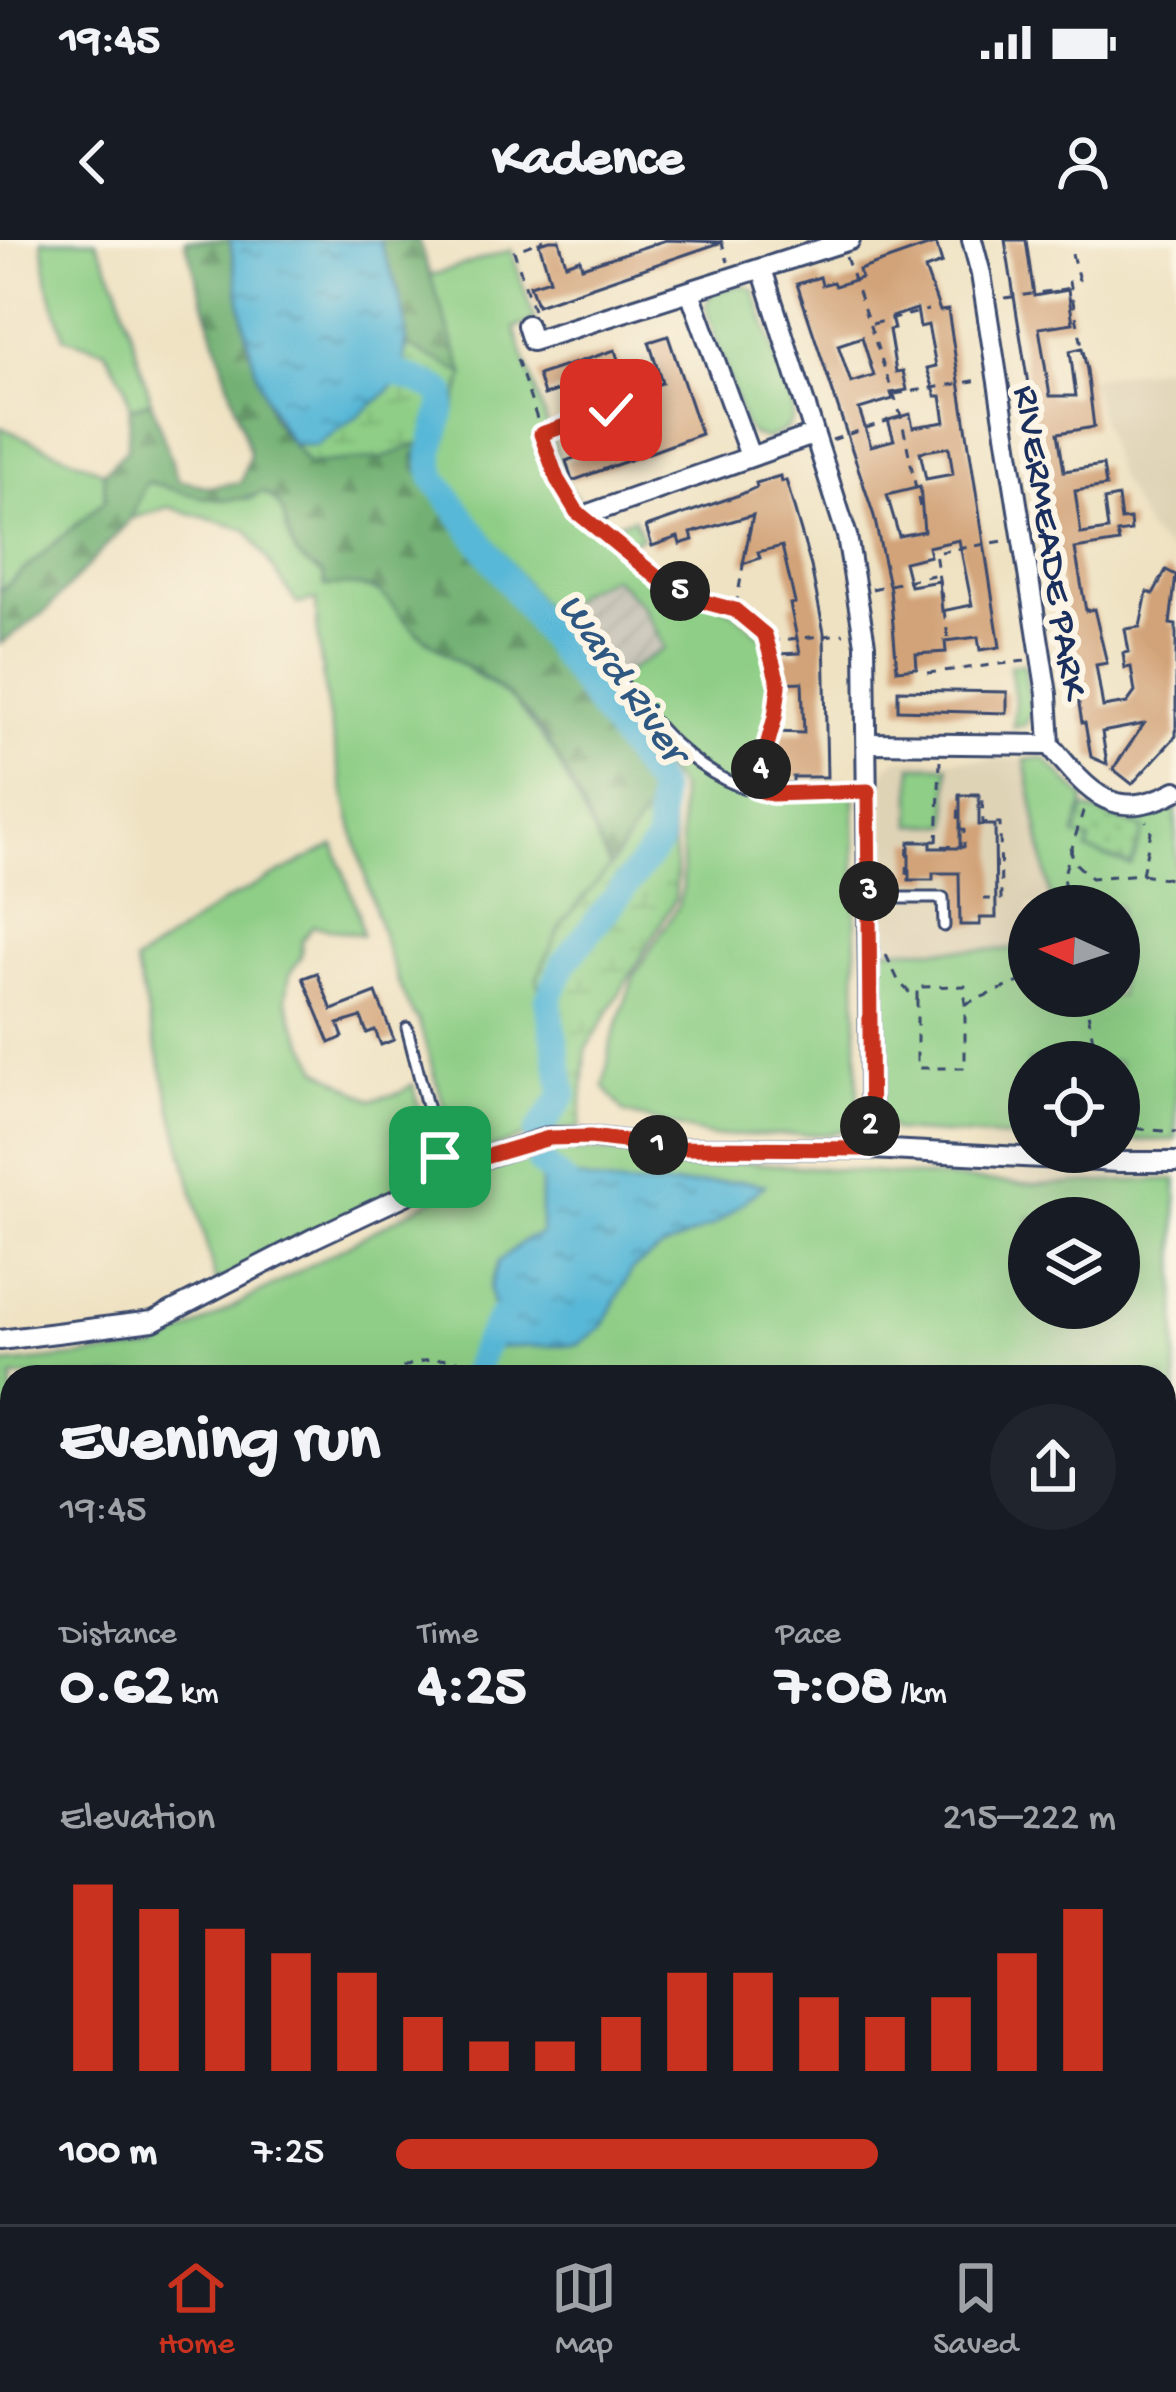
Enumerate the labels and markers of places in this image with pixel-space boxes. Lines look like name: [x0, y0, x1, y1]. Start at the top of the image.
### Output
pin: [560, 359, 662, 461]
pin: 5: [650, 561, 710, 621]
pin: 4: [731, 739, 791, 799]
pin: 3: [839, 861, 899, 921]
pin: 2: [840, 1096, 900, 1156]
pin: [389, 1106, 491, 1208]
pin: 1: [628, 1115, 688, 1175]

